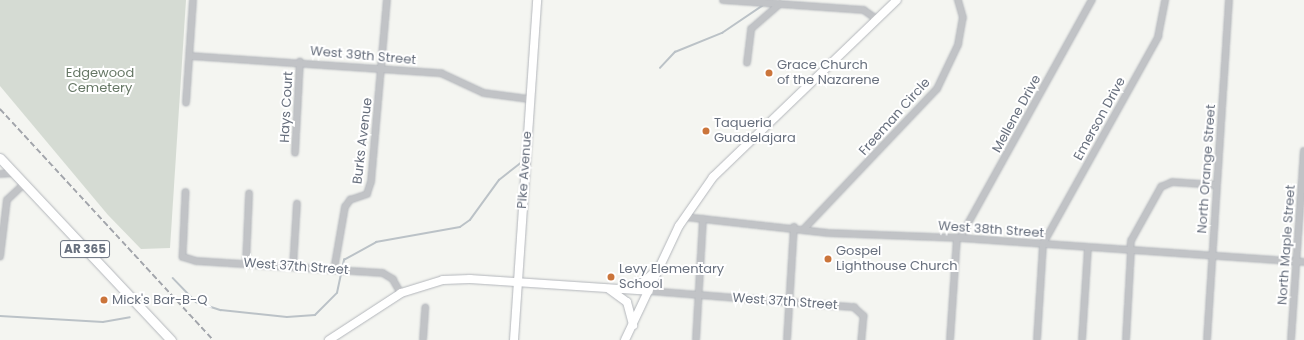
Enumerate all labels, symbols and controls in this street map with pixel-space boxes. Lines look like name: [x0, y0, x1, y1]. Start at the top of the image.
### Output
street label: West 39th Street: [309, 44, 417, 68]
place label: Grace Church of the Nazarene: [777, 58, 880, 89]
park label: Edgewood Cemetery: [66, 66, 134, 97]
marker: Grace Church of the Nazarene: [764, 68, 774, 78]
street label: Hays Court: [277, 71, 297, 143]
street label: Mellene Drive: [989, 73, 1045, 155]
street label: Freeman Circle: [856, 75, 934, 159]
street label: Emerson Drive: [1071, 75, 1129, 163]
street label: Burks Avenue: [350, 97, 376, 185]
street label: North Orange Street: [1195, 104, 1219, 234]
place label: Taqueria Guadelajara: [714, 116, 796, 147]
marker: Taqueria Guadelajara: [701, 126, 711, 136]
street label: Pike Avenue: [515, 131, 535, 209]
street label: North Maple Street: [1275, 184, 1299, 306]
street label: West 38th Street: [937, 219, 1045, 241]
road number: AR 365: [60, 239, 110, 259]
place label: Gospel Lighthouse Church: [836, 244, 958, 275]
marker: Gospel Lighthouse Church: [823, 254, 833, 264]
street label: West 37th Street: [243, 256, 349, 278]
place label: Levy Elementary School: [619, 262, 724, 293]
marker: Levy Elementary School: [606, 272, 616, 282]
street label: West 37th Street: [732, 291, 838, 313]
place label: Mick's Bar-B-Q: [112, 292, 207, 308]
marker: Mick's Bar-B-Q: [99, 295, 109, 305]

